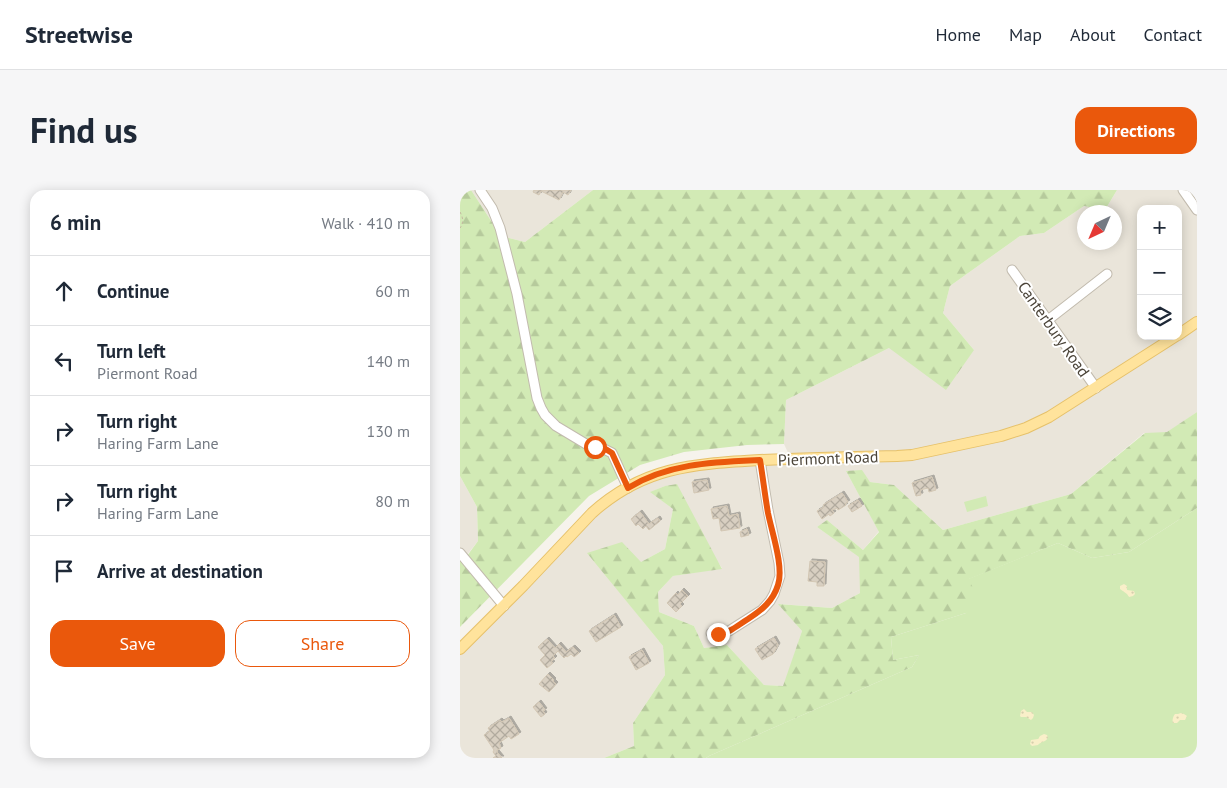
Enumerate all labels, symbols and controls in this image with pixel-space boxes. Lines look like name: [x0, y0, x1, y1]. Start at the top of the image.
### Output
text: Streetwise: [25, 19, 133, 50]
text: Home: [935, 23, 981, 46]
text: Map: [1009, 23, 1042, 46]
text: About: [1070, 23, 1116, 46]
text: Contact: [1144, 23, 1202, 46]
text: Find us: [30, 107, 138, 153]
button: Directions: [1075, 107, 1197, 154]
north arrow: [1077, 205, 1122, 250]
map controls: [1137, 205, 1182, 340]
button: +: [1137, 205, 1182, 250]
text: 6 min: [50, 209, 101, 236]
text: Walk · 410 m: [321, 213, 410, 233]
button: −: [1137, 250, 1182, 295]
icon: ahead: [50, 277, 78, 305]
street label: Canterbury Road: [1014, 277, 1094, 381]
text: Continue: [97, 279, 169, 303]
text: 60 m: [375, 281, 410, 301]
button: layers: [1137, 295, 1182, 340]
text: Turn left: [97, 339, 166, 363]
icon: left: [50, 347, 78, 375]
text: 140 m: [367, 351, 410, 371]
text: Piermont Road: [97, 363, 198, 383]
text: Turn right: [97, 409, 177, 433]
icon: right: [50, 417, 78, 445]
text: 130 m: [367, 421, 410, 441]
text: Haring Farm Lane: [97, 433, 219, 453]
route start: [584, 436, 607, 459]
street label: Piermont Road: [777, 446, 879, 470]
text: Turn right: [97, 479, 177, 503]
icon: right: [50, 487, 78, 515]
text: 80 m: [375, 491, 410, 511]
text: Haring Farm Lane: [97, 503, 219, 523]
icon: arrive: [50, 557, 78, 585]
text: Arrive at destination: [97, 559, 263, 583]
button: Save: [50, 620, 225, 667]
button: Share: [235, 620, 410, 667]
route end: [707, 623, 730, 646]

